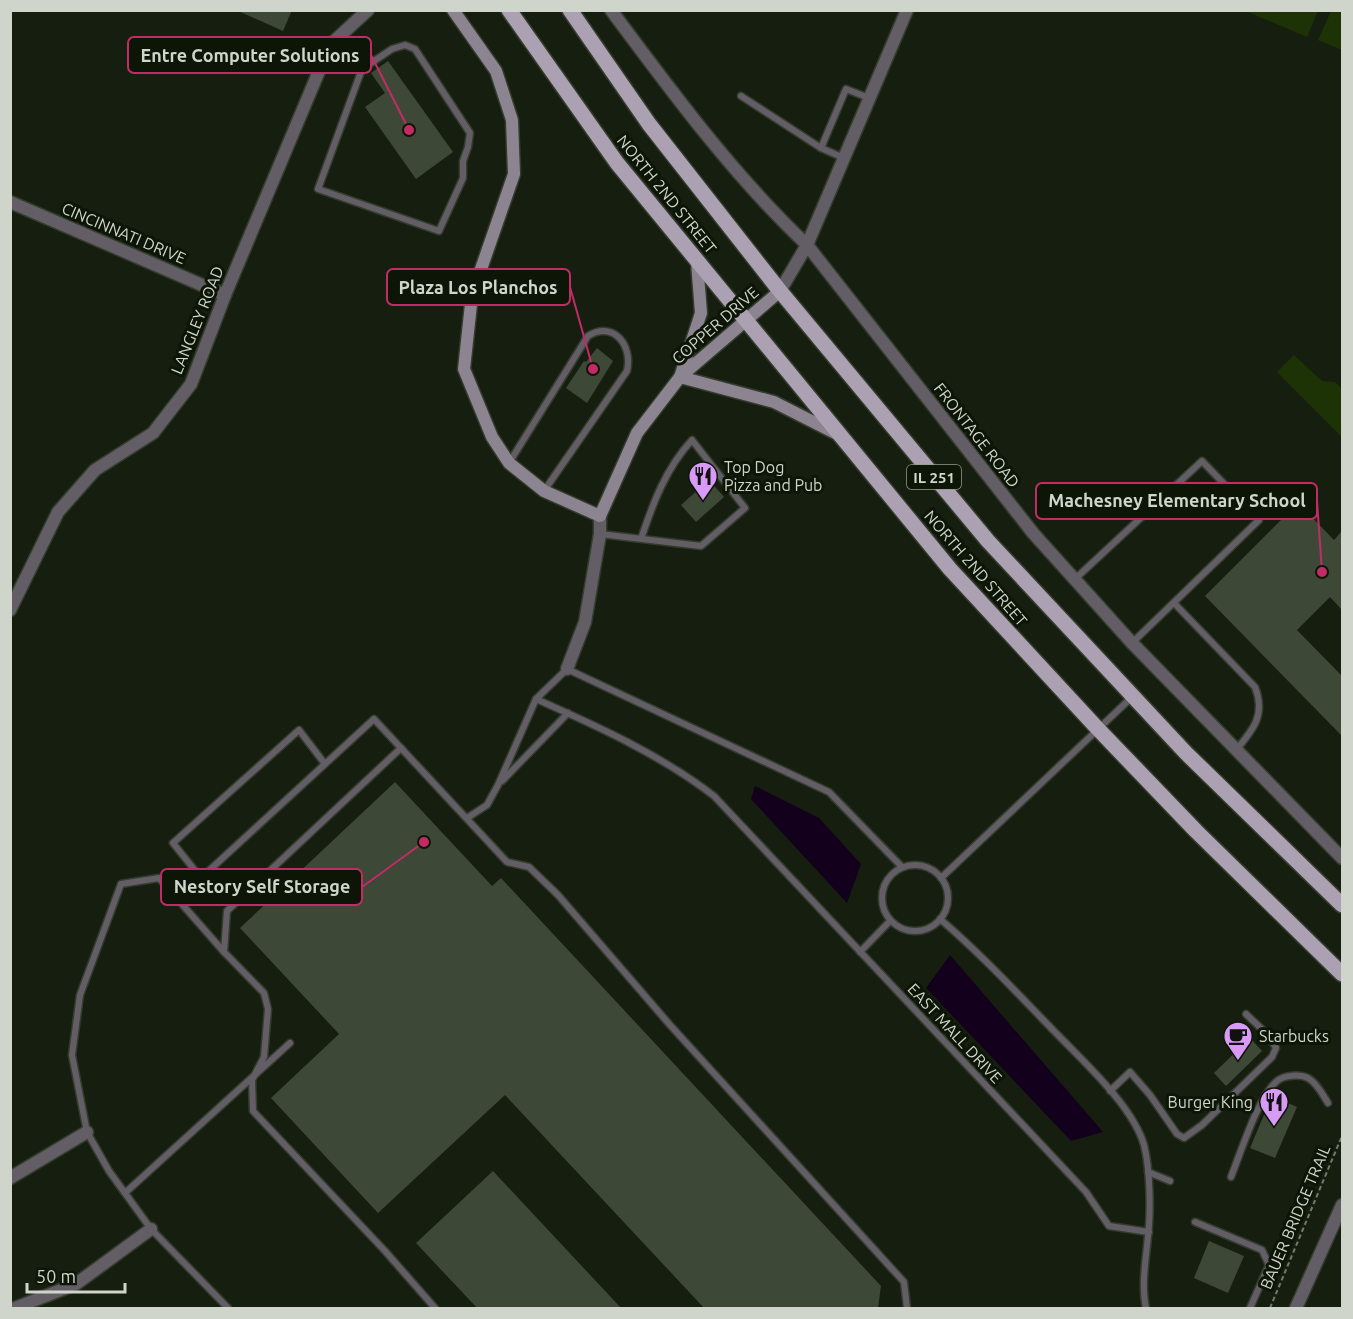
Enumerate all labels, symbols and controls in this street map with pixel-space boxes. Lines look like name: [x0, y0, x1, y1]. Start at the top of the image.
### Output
callout: Entre Computer Solutions: [128, 37, 371, 73]
text: Entre Computer Solutions: [140, 45, 360, 65]
street label: NORTH 2ND STREET: [614, 131, 720, 257]
street label: CINCINNATI DRIVE: [59, 199, 189, 267]
street label: LANGLEY ROAD: [167, 263, 227, 377]
callout: Plaza Los Planchos: [387, 269, 570, 305]
text: Plaza Los Planchos: [398, 277, 558, 297]
street label: COPPER DRIVE: [668, 283, 762, 367]
street label: FRONTAGE ROAD: [931, 379, 1023, 491]
place label: Top Dog Pizza and Pub: [724, 458, 822, 494]
restaurant icon: Top Dog Pizza and Pub: [687, 460, 719, 502]
road number: IL 251: [907, 465, 961, 489]
callout: Machesney Elementary School: [1036, 483, 1317, 519]
text: Machesney Elementary School: [1048, 490, 1306, 510]
street label: NORTH 2ND STREET: [921, 507, 1031, 629]
callout: Nestory Self Storage: [161, 869, 362, 905]
text: Nestory Self Storage: [174, 876, 350, 896]
street label: EAST MALL DRIVE: [904, 979, 1006, 1087]
cafe icon: Starbucks: [1222, 1020, 1254, 1062]
place label: Starbucks: [1259, 1027, 1329, 1045]
restaurant icon: Burger King: [1258, 1086, 1290, 1128]
place label: Burger King: [1168, 1093, 1253, 1111]
street label: BAUER BRIDGE TRAIL: [1256, 1142, 1334, 1292]
scale bar: [27, 1256, 124, 1294]
text: 50 m: [36, 1266, 76, 1286]

